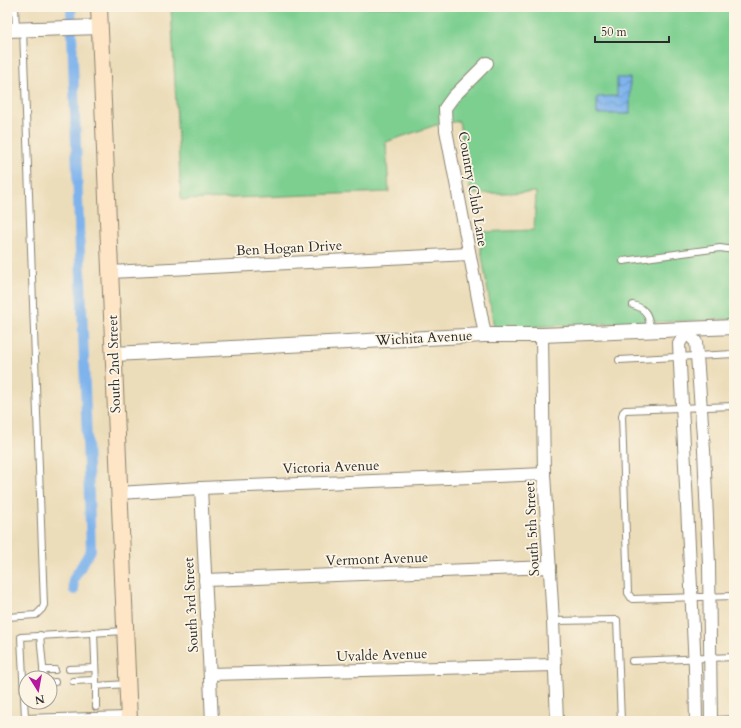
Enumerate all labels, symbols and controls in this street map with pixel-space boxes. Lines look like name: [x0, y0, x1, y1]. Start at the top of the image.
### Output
scale bar: [595, 18, 669, 44]
text: 50 m: [601, 24, 628, 40]
street label: Country Club Lane: [454, 130, 492, 248]
street label: Ben Hogan Drive: [235, 236, 343, 260]
street label: South 2nd Street: [103, 314, 125, 413]
street label: Wichita Avenue: [374, 326, 473, 350]
street label: Victoria Avenue: [282, 456, 380, 478]
street label: South 5th Street: [520, 481, 544, 577]
street label: Vermont Avenue: [325, 548, 429, 570]
street label: South 3rd Street: [179, 556, 203, 653]
street label: Uvalde Avenue: [336, 644, 428, 666]
north arrow: [18, 670, 58, 710]
text: N: [33, 691, 46, 708]

